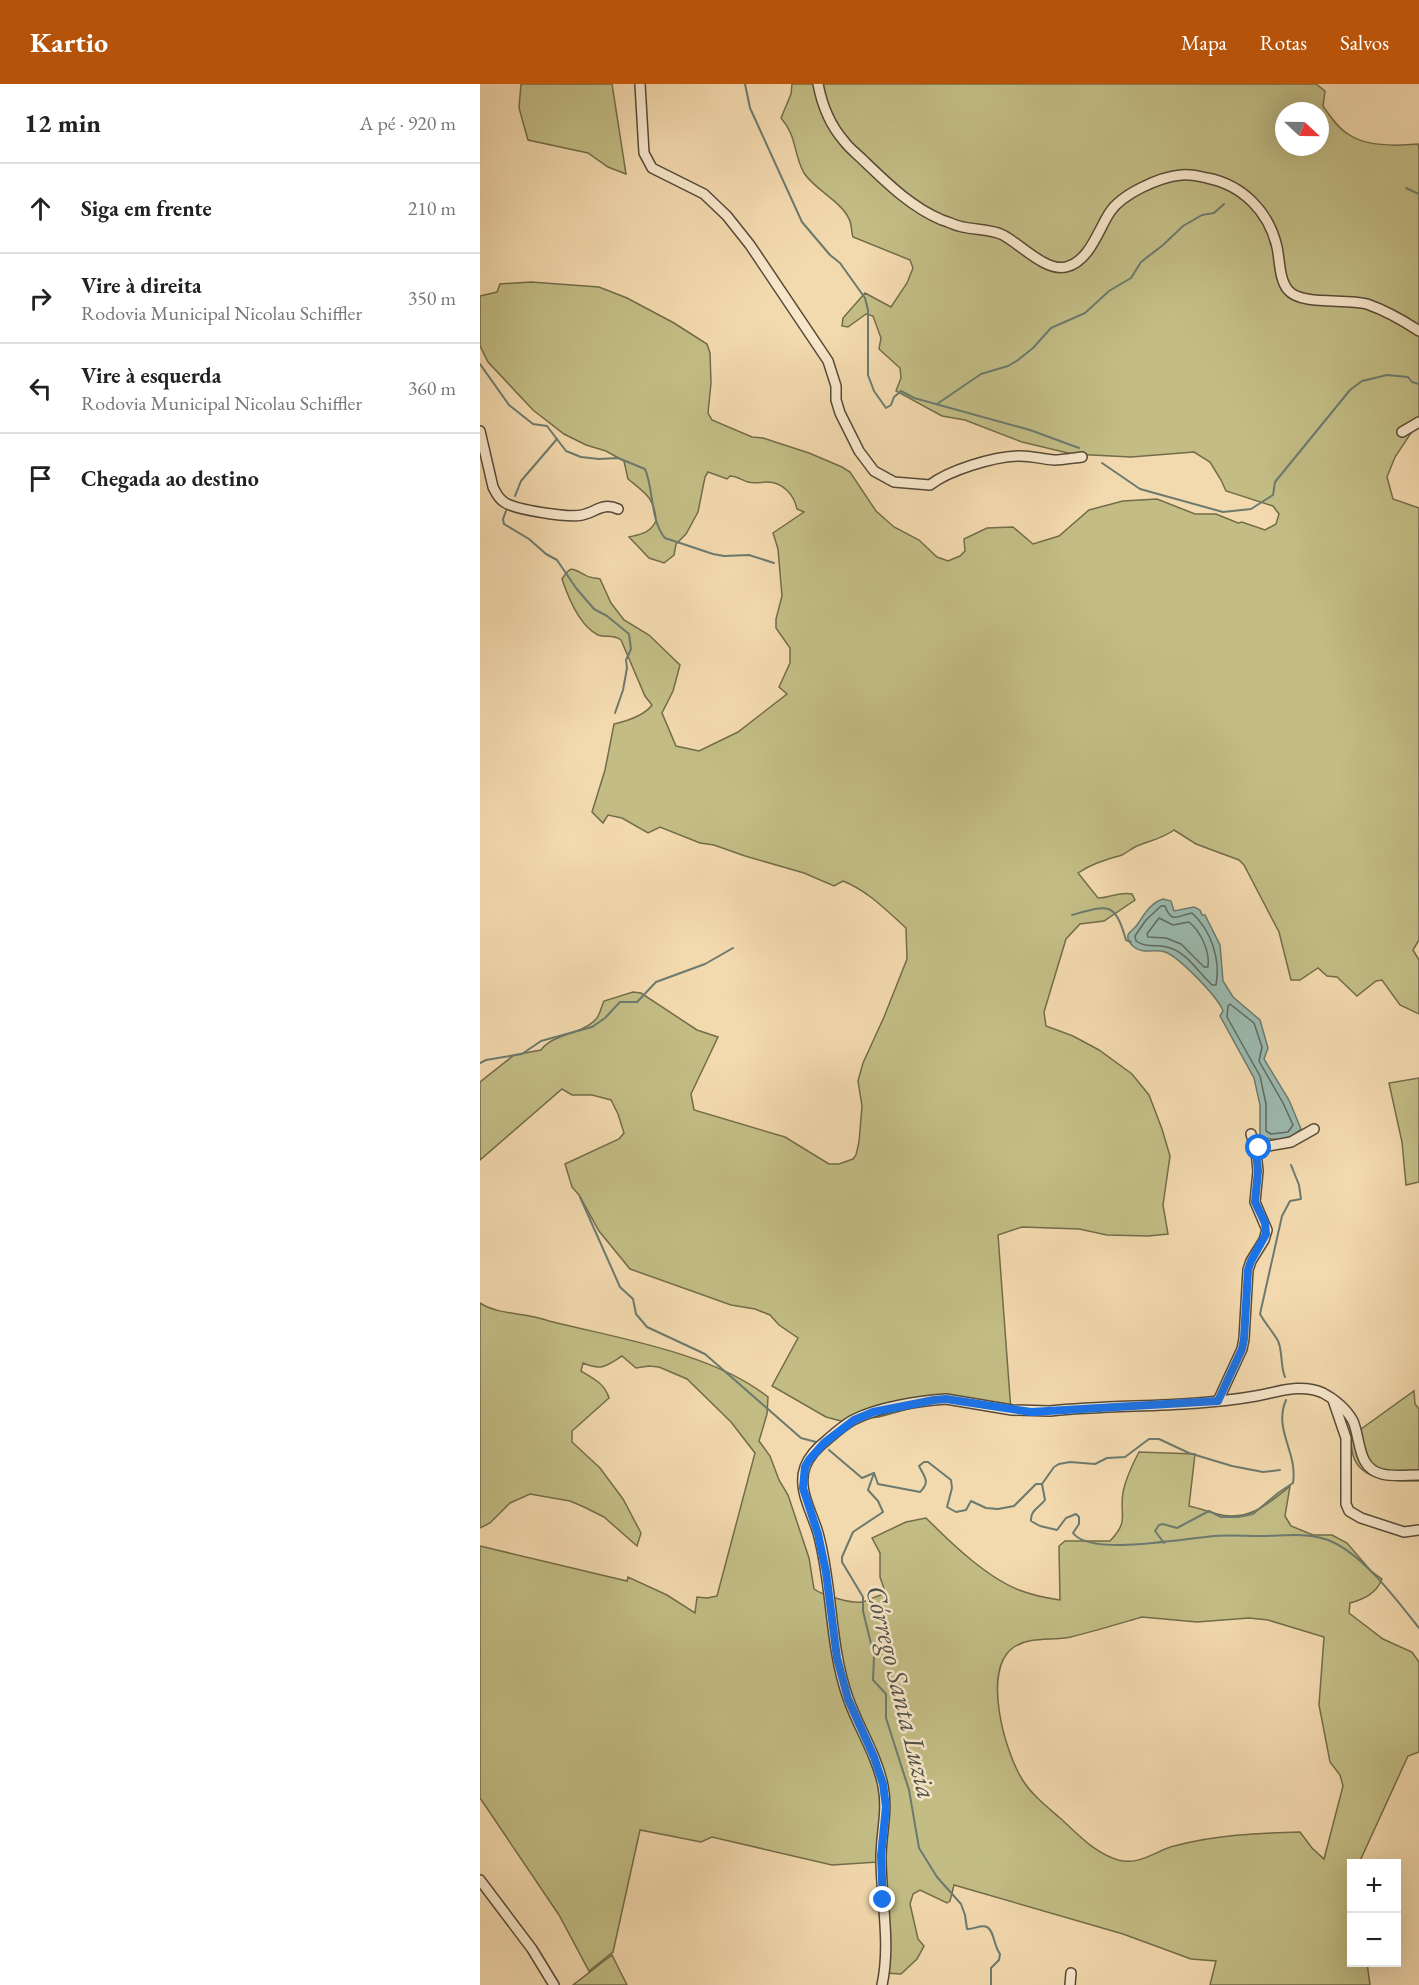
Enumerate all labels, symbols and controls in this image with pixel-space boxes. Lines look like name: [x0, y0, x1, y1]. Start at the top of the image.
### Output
text: Kartio: [30, 24, 108, 60]
text: Mapa: [1181, 29, 1227, 56]
text: Rotas: [1260, 29, 1307, 56]
text: Salvos: [1340, 29, 1389, 56]
north arrow: [1275, 102, 1329, 156]
text: 12 min: [24, 106, 101, 140]
text: A pé · 920 m: [360, 110, 456, 136]
icon: ahead: [24, 192, 57, 225]
text: Siga em frente: [81, 194, 212, 223]
text: 210 m: [408, 195, 456, 221]
text: Vire à direita: [81, 271, 202, 300]
icon: right: [24, 282, 57, 315]
text: 350 m: [408, 285, 456, 311]
text: Rodovia Municipal Nicolau Schiffler: [81, 300, 362, 326]
text: Vire à esquerda: [81, 361, 221, 390]
icon: left: [24, 372, 57, 405]
text: 360 m: [408, 375, 456, 401]
text: Rodovia Municipal Nicolau Schiffler: [81, 390, 362, 416]
icon: arrive: [24, 462, 57, 495]
text: Chegada ao destino: [81, 464, 259, 493]
route start: [1245, 1134, 1271, 1160]
water label: Córrego Santa Luzia: [858, 1581, 946, 1803]
map controls: [1347, 1859, 1401, 1967]
button: +: [1347, 1859, 1401, 1913]
route end: [869, 1886, 895, 1912]
button: −: [1347, 1913, 1401, 1967]

